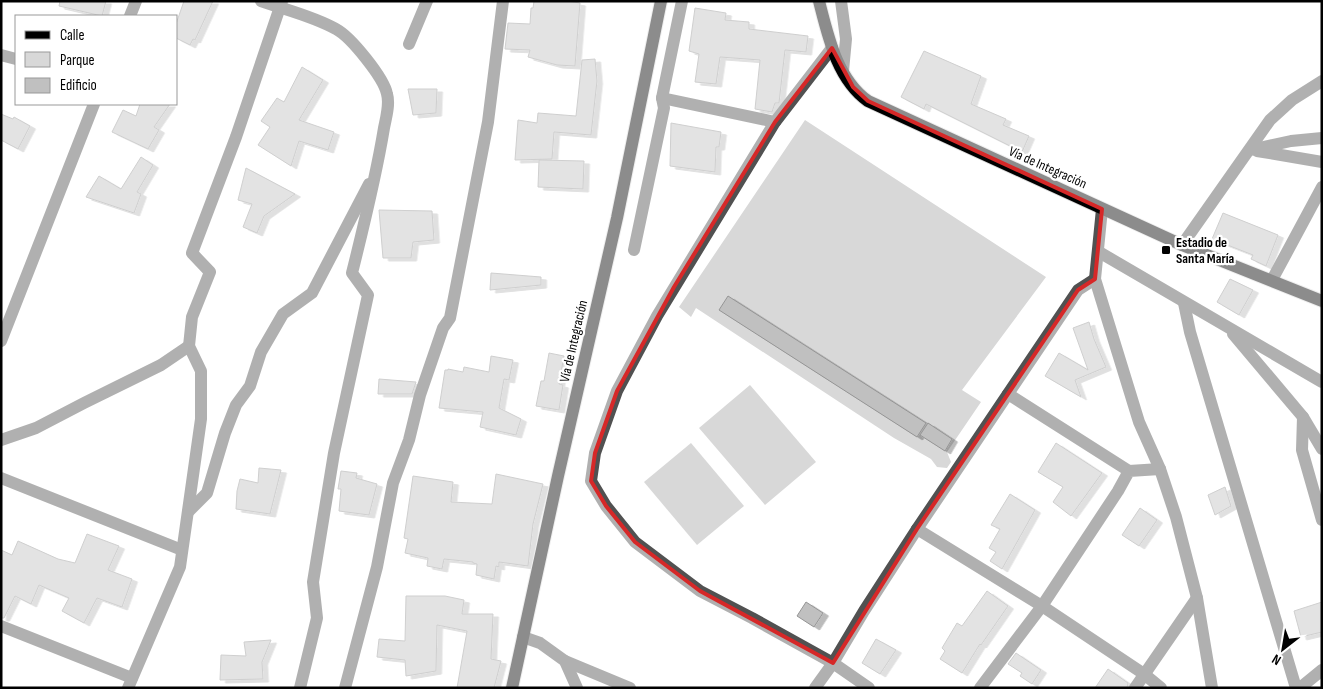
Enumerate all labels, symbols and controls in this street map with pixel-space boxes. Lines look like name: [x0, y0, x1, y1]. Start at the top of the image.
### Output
legend: [15, 15, 178, 105]
text: Calle: [60, 26, 84, 45]
text: Parque: [60, 51, 95, 70]
text: Edificio: [60, 76, 97, 95]
street label: Vía de Integración: [1006, 143, 1089, 192]
place label: Estadio de Santa María: [1176, 234, 1235, 267]
marker: Estadio de Santa María: [1160, 244, 1172, 256]
street label: Vía de Integración: [556, 298, 591, 384]
north arrow: [1258, 624, 1308, 674]
text: N: [1269, 651, 1284, 669]

